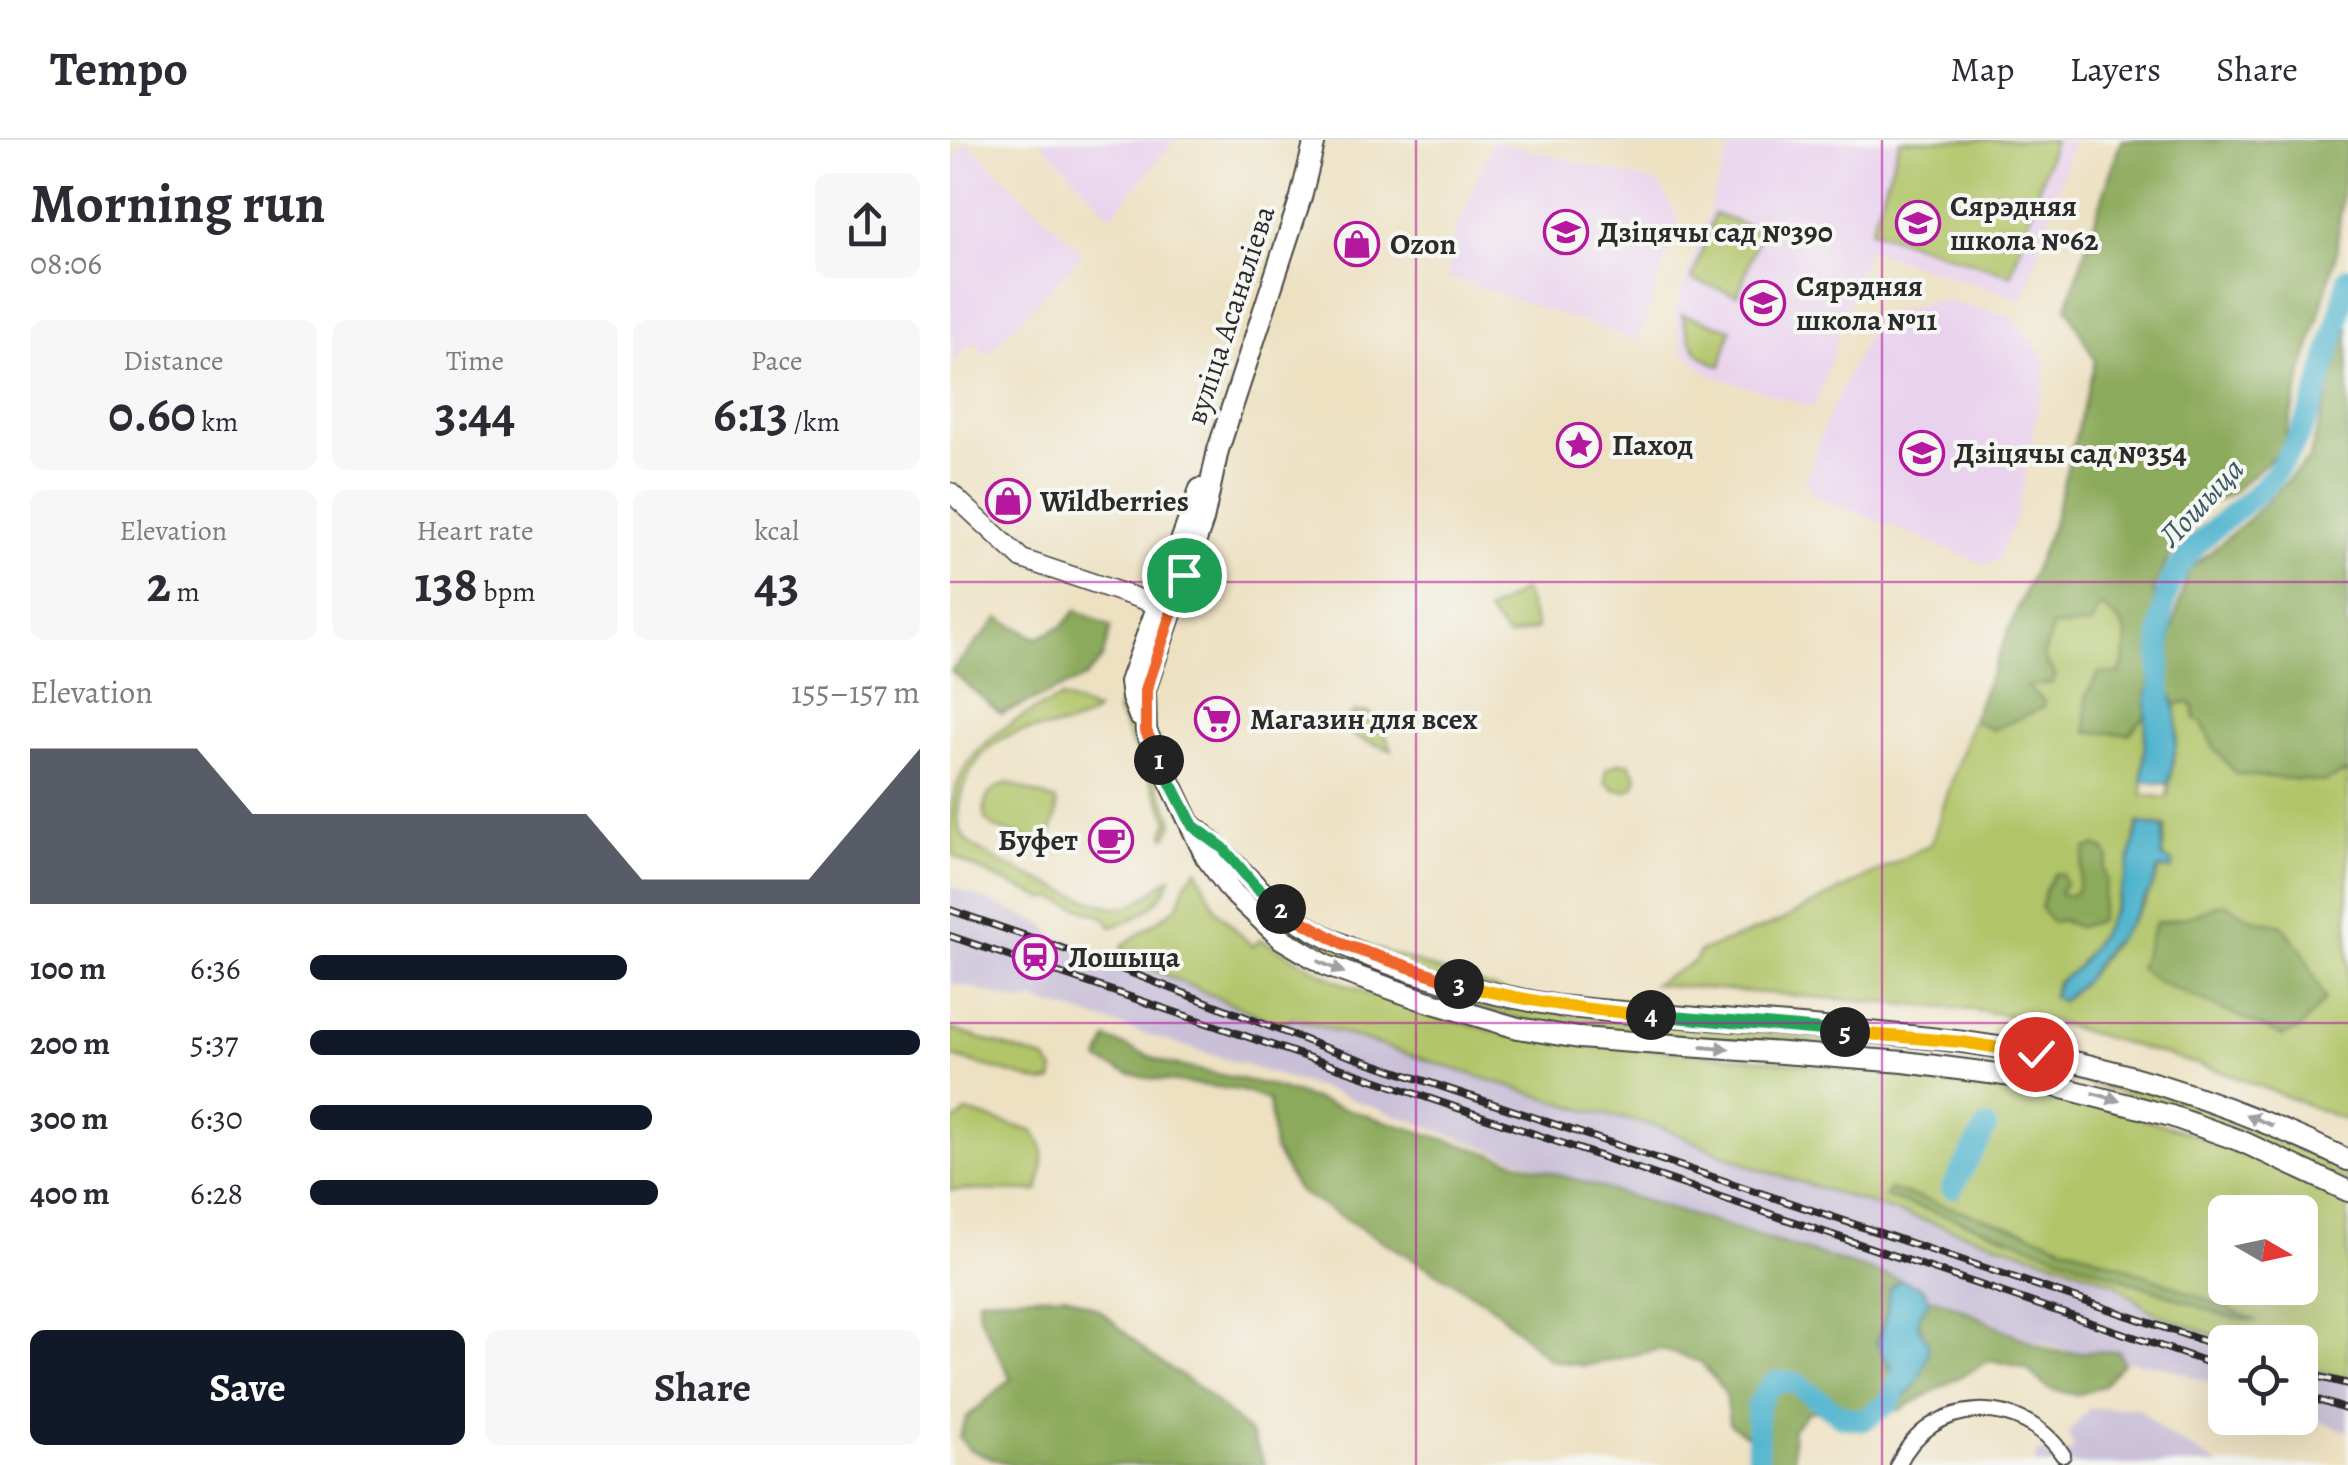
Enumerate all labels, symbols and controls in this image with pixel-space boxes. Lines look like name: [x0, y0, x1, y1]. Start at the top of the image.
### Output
text: Tempo: [50, 36, 188, 102]
text: Map: [1950, 45, 2014, 93]
text: Layers: [2069, 45, 2161, 93]
text: Share: [2216, 45, 2298, 93]
text: Morning run: [30, 166, 325, 241]
button: share: [815, 173, 920, 278]
place label: Сярэдняя школа №62: [1950, 186, 2099, 260]
street label: вуліца Асаналіева: [1176, 200, 1284, 429]
school or university icon: Сярэдняя школа №62: [1895, 200, 1941, 246]
school or university icon: Дзіцячы сад №390: [1543, 209, 1589, 255]
place label: Дзіцячы сад №390: [1598, 212, 1833, 252]
shop icon: Ozon: [1334, 221, 1380, 267]
place label: Ozon: [1390, 224, 1456, 264]
text: 08:06: [30, 241, 102, 285]
place label: Сярэдняя школа №11: [1796, 266, 1938, 340]
school or university icon: Сярэдняя школа №11: [1740, 280, 1786, 326]
text: Distance: [123, 342, 224, 380]
text: Time: [446, 342, 504, 380]
text: Pace: [751, 342, 803, 380]
text: 0.60: [108, 380, 196, 448]
text: 3:44: [435, 380, 515, 448]
text: 6:13: [713, 380, 788, 448]
text: km: [196, 403, 238, 441]
text: /km: [788, 403, 840, 441]
place icon: Паход: [1556, 422, 1602, 468]
place label: Паход: [1612, 425, 1693, 465]
school or university icon: Дзіцячы сад №354: [1899, 430, 1945, 476]
place label: Дзіцячы сад №354: [1954, 433, 2187, 473]
water label: Лошыца: [2148, 448, 2254, 557]
shop icon: Wildberries: [985, 478, 1031, 524]
place label: Wildberries: [1039, 481, 1189, 521]
text: Elevation: [120, 512, 227, 550]
text: Heart rate: [417, 512, 533, 550]
text: kcal: [754, 512, 799, 550]
pin: [1142, 533, 1227, 618]
icon: arrive: [1157, 548, 1212, 603]
text: 2: [147, 550, 171, 618]
text: 138: [414, 550, 478, 618]
text: 43: [754, 550, 799, 618]
text: m: [171, 573, 200, 611]
text: bpm: [478, 573, 536, 611]
text: Elevation: [30, 670, 153, 714]
text: 155–157 m: [791, 670, 920, 714]
supermarket icon: Магазин для всех: [1194, 696, 1240, 742]
place label: Магазин для всех: [1250, 699, 1478, 739]
pin: 1: [1134, 735, 1184, 785]
text: 1: [1154, 741, 1164, 779]
cafe icon: Буфет: [1088, 817, 1134, 863]
place label: Буфет: [998, 820, 1078, 860]
pin: 2: [1256, 884, 1306, 934]
text: 2: [1274, 890, 1288, 928]
station icon: Лошыца: [1012, 934, 1058, 980]
place label: Лошыца: [1068, 937, 1181, 977]
text: 100 m: [30, 946, 106, 990]
text: 6:36: [190, 946, 241, 990]
one-way arrow: [1316, 959, 1346, 975]
pin: 3: [1434, 959, 1484, 1009]
text: 3: [1453, 965, 1465, 1003]
pin: 4: [1626, 990, 1676, 1040]
text: 4: [1644, 996, 1658, 1034]
pin: 5: [1820, 1007, 1870, 1057]
pin: [1994, 1012, 2079, 1097]
text: 5: [1839, 1013, 1851, 1051]
text: 200 m: [30, 1021, 110, 1065]
text: 5:37: [190, 1021, 238, 1065]
icon: check: [2009, 1027, 2064, 1082]
one-way arrow: [1699, 1040, 1731, 1056]
one-way arrow: [2091, 1090, 2122, 1105]
text: 300 m: [30, 1096, 108, 1140]
text: 6:30: [190, 1096, 243, 1140]
one-way arrow: [2244, 1112, 2274, 1128]
text: 400 m: [30, 1171, 110, 1215]
text: 6:28: [190, 1171, 243, 1215]
north arrow: [2208, 1195, 2318, 1305]
map controls: [2208, 1195, 2318, 1435]
button: locate: [2208, 1325, 2318, 1435]
button: Save: [30, 1330, 465, 1445]
button: Share: [485, 1330, 920, 1445]

